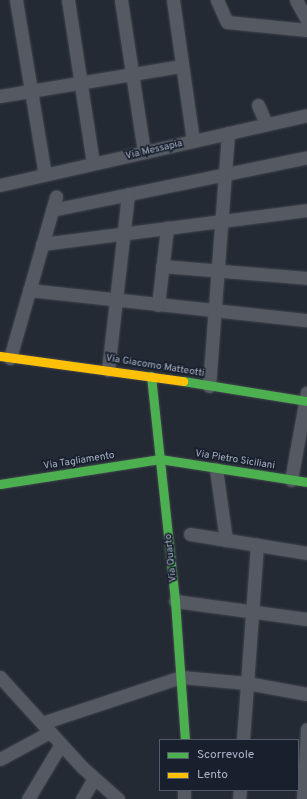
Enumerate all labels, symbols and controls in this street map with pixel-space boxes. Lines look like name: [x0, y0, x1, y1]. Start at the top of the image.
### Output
street label: Via Messapia: [124, 138, 184, 162]
street label: Via Giacomo Matteotti: [105, 352, 205, 380]
street label: Via Pietro Siciliani: [194, 448, 276, 472]
street label: Via Tagliamento: [42, 449, 116, 473]
street label: Via Quarto: [163, 533, 179, 583]
legend: [159, 739, 299, 791]
text: Scorrevole: [197, 747, 254, 763]
text: Lento: [197, 767, 228, 783]

